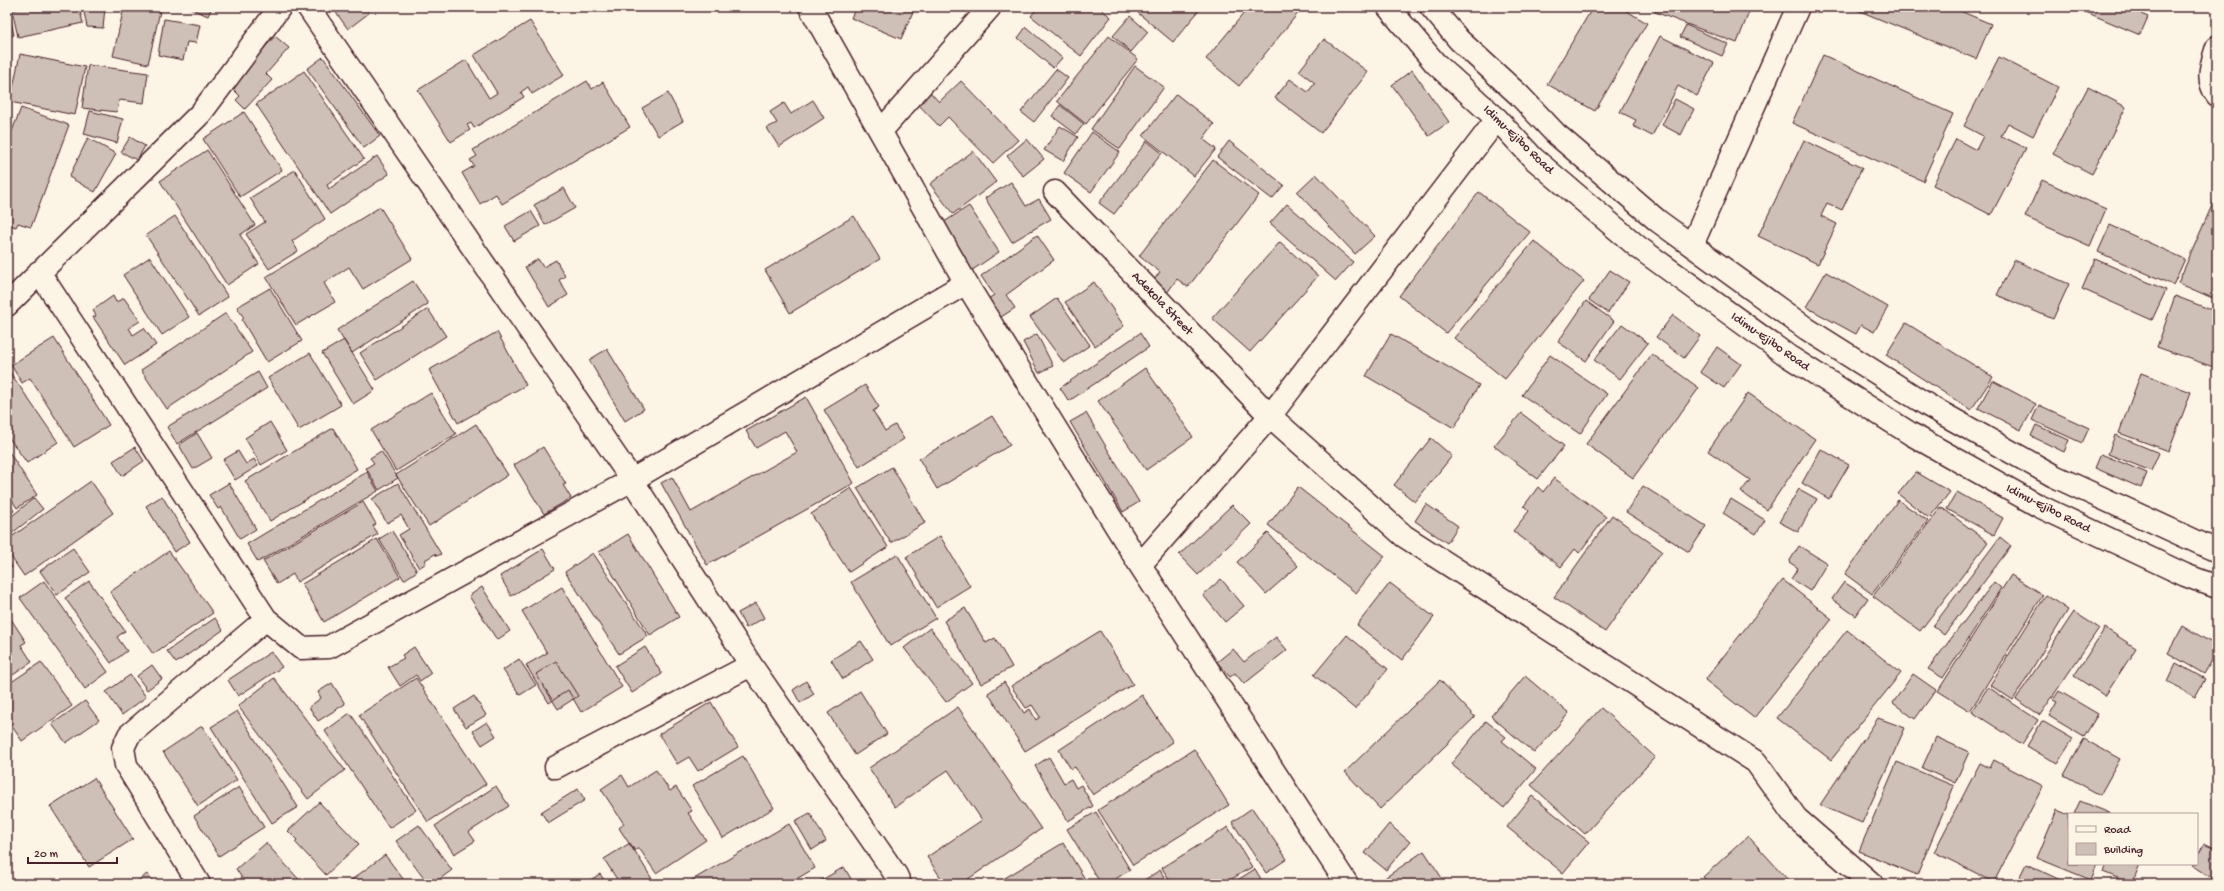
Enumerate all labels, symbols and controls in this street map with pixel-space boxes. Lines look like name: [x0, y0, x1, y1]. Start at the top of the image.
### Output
street label: Idimu-Ejibo Road: [1479, 102, 1558, 179]
street label: Adekola Street: [1128, 269, 1197, 340]
street label: Idimu-Ejibo Road: [1728, 309, 1813, 376]
street label: Idimu-Ejibo Road: [2003, 481, 2094, 537]
legend: [2068, 813, 2198, 865]
text: Road: [2104, 824, 2131, 838]
scale bar: [28, 839, 117, 865]
text: Building: [2103, 844, 2143, 858]
text: 20 m: [34, 848, 59, 862]

